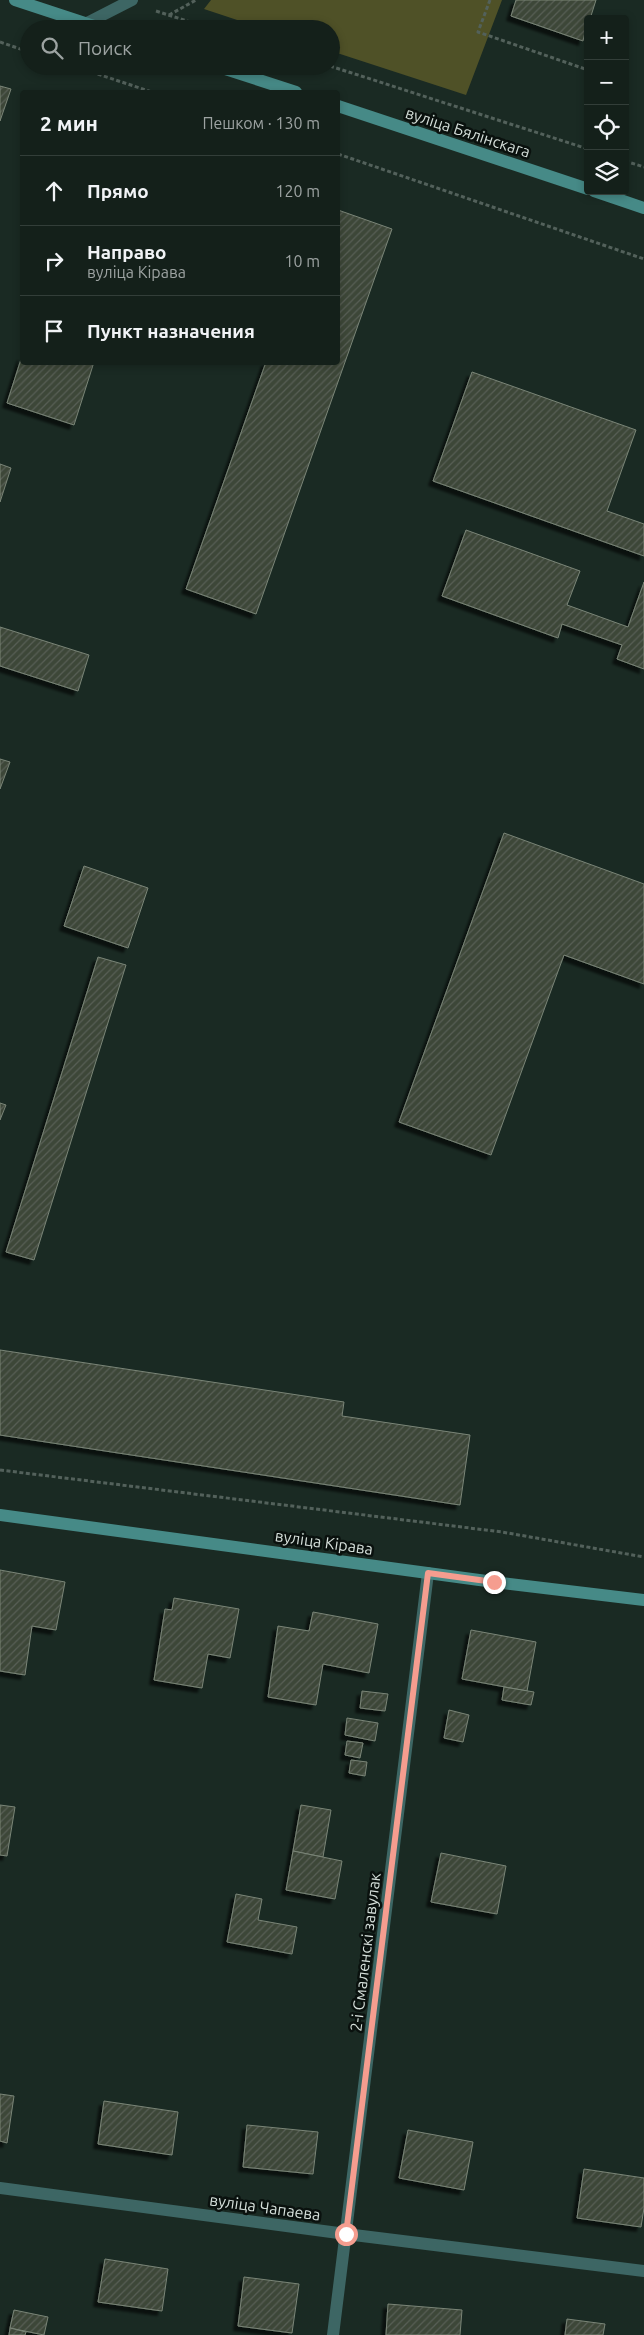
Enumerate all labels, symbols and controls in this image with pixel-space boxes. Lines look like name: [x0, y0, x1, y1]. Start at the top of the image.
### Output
map controls: [584, 15, 629, 195]
button: +: [584, 15, 629, 60]
search box: [20, 20, 340, 75]
icon: search: [38, 34, 66, 62]
text: Поиск: [78, 37, 132, 59]
button: −: [584, 60, 629, 105]
street label: вуліца Бялінскага: [403, 103, 533, 161]
button: locate: [584, 105, 629, 150]
text: 2 мин: [40, 111, 98, 135]
text: Пешком · 130 m: [202, 114, 320, 132]
button: layers: [584, 150, 629, 195]
icon: ahead: [40, 177, 68, 205]
text: Прямо: [87, 180, 149, 202]
text: 120 m: [275, 182, 320, 200]
text: Направо: [87, 241, 167, 263]
icon: right: [40, 247, 68, 275]
text: 10 m: [284, 252, 320, 270]
text: вуліца Кірава: [87, 263, 186, 281]
icon: arrive: [40, 317, 68, 345]
text: Пункт назначения: [87, 320, 255, 342]
street label: вуліца Кірава: [274, 1526, 374, 1558]
route end: [483, 1571, 506, 1594]
street label: 2-і Смаленскі завулак: [346, 1872, 384, 2032]
street label: вуліца Чапаева: [208, 2190, 322, 2224]
route start: [335, 2223, 358, 2246]

